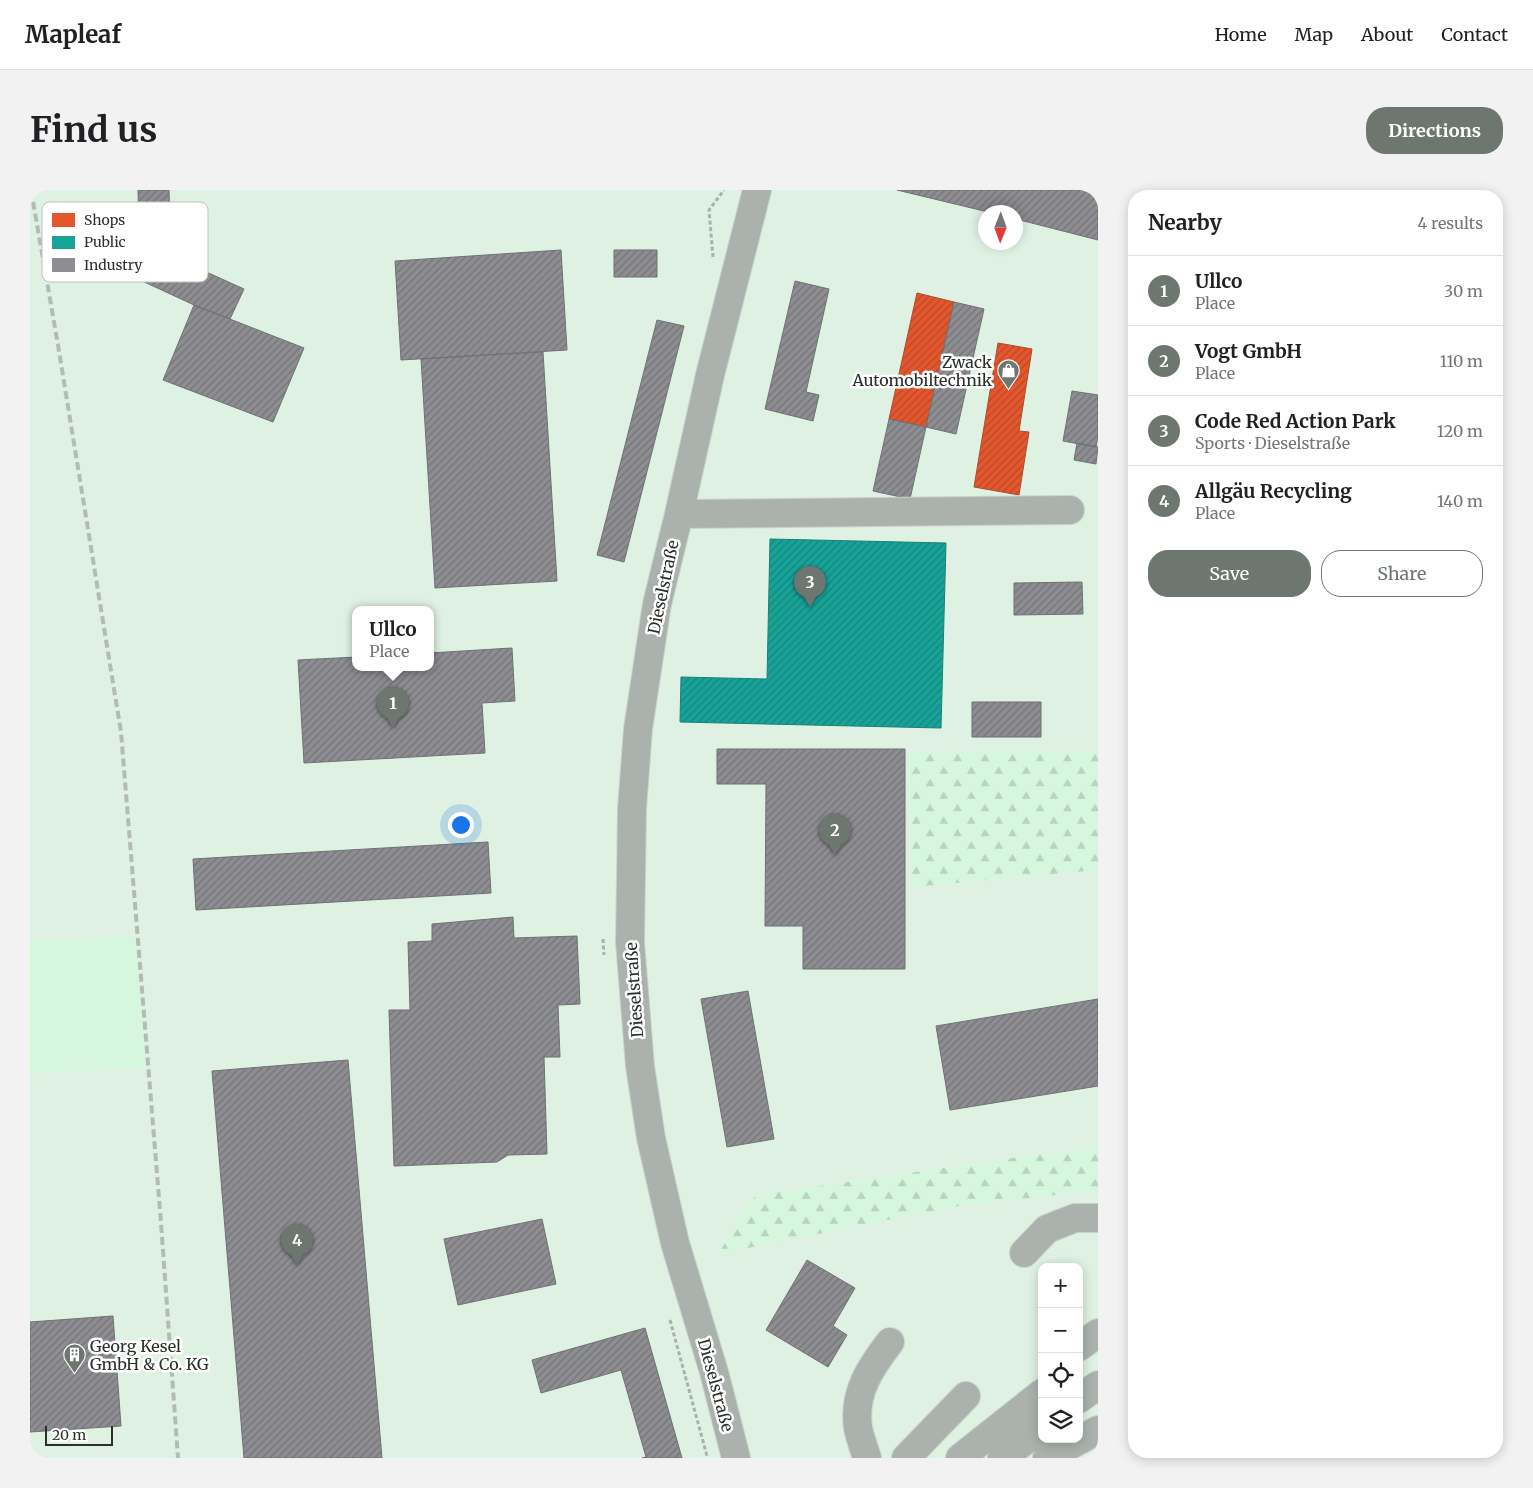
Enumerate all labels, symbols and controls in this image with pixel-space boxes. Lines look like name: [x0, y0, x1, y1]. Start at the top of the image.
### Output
text: Mapleaf: [25, 19, 121, 50]
text: Home: [1215, 23, 1267, 46]
text: Map: [1295, 23, 1333, 46]
text: About: [1361, 23, 1413, 46]
text: Contact: [1441, 23, 1508, 46]
button: Directions: [1366, 107, 1503, 154]
text: Find us: [30, 108, 157, 152]
legend: [42, 202, 208, 282]
north arrow: [978, 205, 1023, 250]
text: Nearby: [1148, 209, 1222, 236]
text: Shops: [84, 211, 125, 229]
text: 4 results: [1417, 213, 1483, 233]
text: Public: [84, 233, 126, 251]
text: Industry: [84, 256, 143, 274]
text: Ullco: [1195, 269, 1242, 293]
text: 1: [1160, 281, 1168, 301]
text: 30 m: [1444, 281, 1483, 301]
text: Place: [1195, 293, 1235, 313]
text: Vogt GmbH: [1195, 339, 1302, 363]
text: 2: [1159, 351, 1169, 371]
text: 110 m: [1440, 351, 1483, 371]
place label: Zwack Automobiltechnik: [851, 352, 993, 390]
shop icon: Zwack Automobiltechnik: [996, 359, 1020, 390]
text: Place: [1195, 363, 1235, 383]
text: Code Red Action Park: [1195, 409, 1395, 433]
text: 3: [1159, 421, 1169, 441]
text: 120 m: [1437, 421, 1483, 441]
text: Sports · Dieselstraße: [1195, 433, 1350, 453]
text: Allgäu Recycling: [1195, 479, 1352, 503]
text: 4: [1159, 491, 1169, 511]
text: 140 m: [1437, 491, 1483, 511]
text: Place: [1195, 503, 1235, 523]
street label: Dieselstraße: [643, 538, 683, 636]
button: Save: [1148, 550, 1311, 597]
button: Share: [1321, 550, 1483, 597]
pin: 3: [794, 566, 826, 607]
popup: [352, 606, 434, 671]
text: Ullco: [369, 617, 417, 641]
text: Place: [369, 641, 409, 661]
pin: 1: [377, 687, 409, 728]
your location: [448, 812, 474, 838]
pin: 2: [819, 814, 851, 855]
street label: Dieselstraße: [621, 942, 647, 1038]
pin: 4: [281, 1224, 313, 1265]
map controls: [1038, 1263, 1083, 1443]
button: +: [1038, 1263, 1083, 1308]
button: −: [1038, 1308, 1083, 1353]
place label: Georg Kesel GmbH & Co. KG: [90, 1336, 209, 1374]
street label: Dieselstraße: [694, 1336, 738, 1434]
building icon: Georg Kesel GmbH & Co. KG: [62, 1343, 86, 1374]
button: locate: [1038, 1353, 1083, 1398]
button: layers: [1038, 1398, 1083, 1443]
scale bar: [45, 1423, 112, 1446]
text: 20 m: [52, 1426, 86, 1444]

